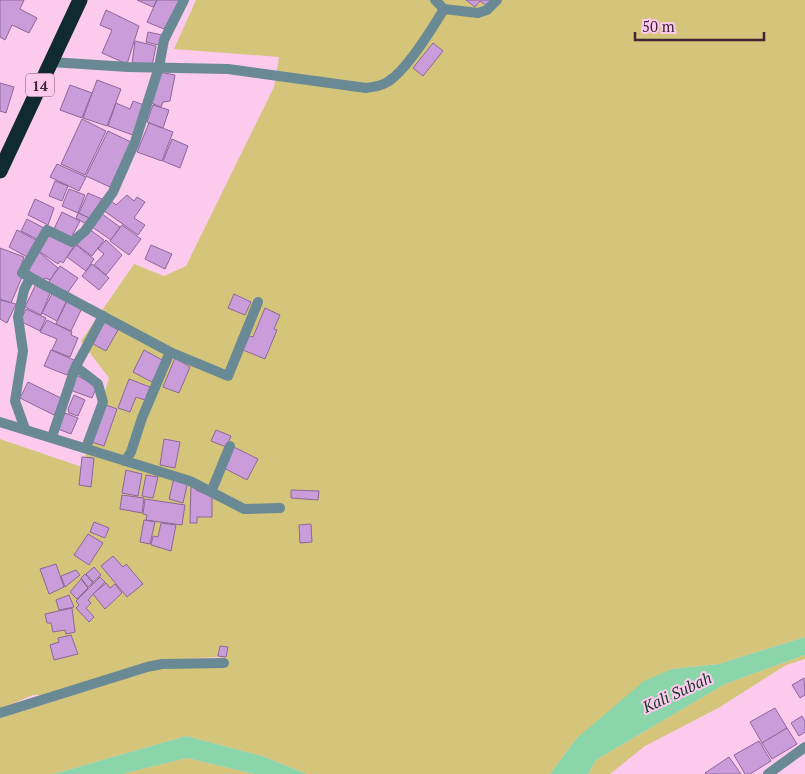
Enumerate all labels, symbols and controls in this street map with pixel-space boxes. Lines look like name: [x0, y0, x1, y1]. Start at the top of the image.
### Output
scale bar: [635, 10, 764, 42]
text: 50 m: [642, 16, 675, 36]
road number: 14: [26, 74, 54, 96]
water label: Kali Subah: [638, 666, 715, 718]

